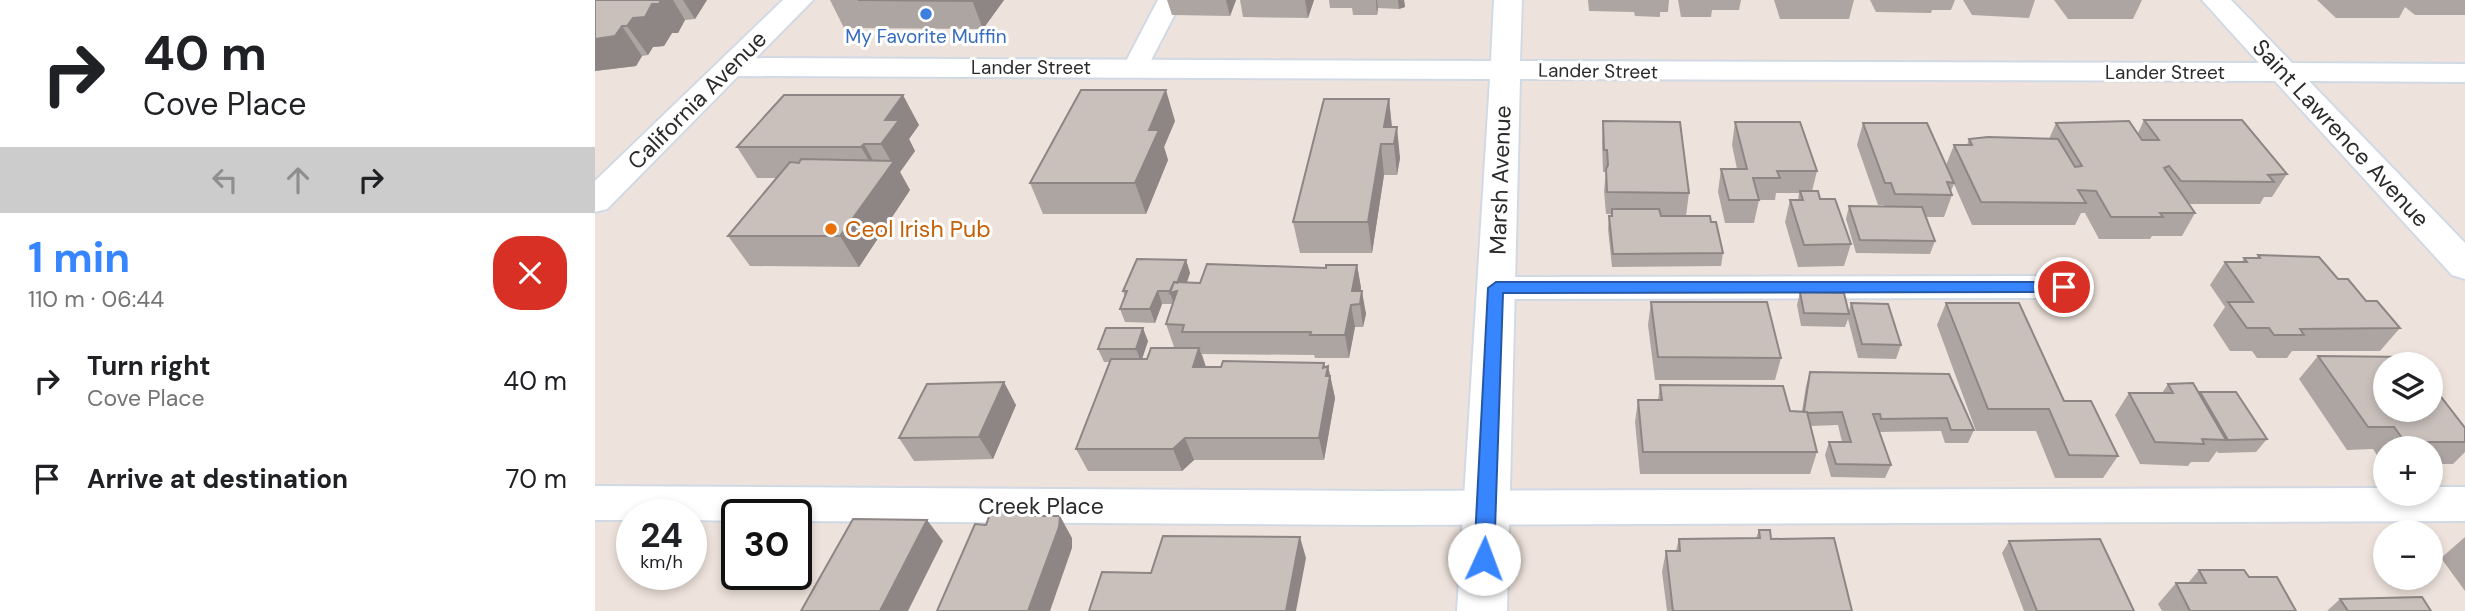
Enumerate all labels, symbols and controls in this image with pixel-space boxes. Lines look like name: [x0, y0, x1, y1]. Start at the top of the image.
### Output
marker: My Favorite Muffin: [918, 6, 934, 22]
text: 40 m: [143, 21, 267, 85]
street label: California Avenue: [621, 24, 773, 176]
place label: My Favorite Muffin: [845, 24, 1007, 49]
icon: right: [28, 28, 119, 119]
street label: Saint Lawrence Avenue: [2246, 33, 2436, 233]
street label: Lander Street: [971, 55, 1091, 80]
street label: Lander Street: [1538, 57, 1658, 85]
street label: Lander Street: [2105, 60, 2225, 85]
text: Cove Place: [143, 83, 306, 125]
street label: Marsh Avenue: [1482, 105, 1518, 255]
icon: left: [206, 161, 244, 199]
icon: ahead: [279, 161, 317, 199]
icon: right: [352, 161, 390, 199]
place label: Ceol Irish Pub: [845, 214, 991, 244]
marker: Ceol Irish Pub: [823, 221, 839, 237]
text: 1 min: [28, 230, 130, 285]
button: close: [493, 236, 567, 310]
pin: [2034, 257, 2094, 317]
icon: arrive: [2045, 268, 2083, 306]
text: 110 m · 06:44: [28, 284, 164, 314]
text: Turn right: [87, 349, 211, 383]
map controls: [2373, 352, 2443, 590]
button: layers: [2373, 352, 2443, 422]
icon: right: [28, 362, 66, 400]
text: 40 m: [503, 364, 567, 398]
text: Cove Place: [87, 383, 204, 413]
button: +: [2373, 436, 2443, 506]
icon: arrive: [28, 460, 66, 498]
text: Arrive at destination: [87, 462, 348, 496]
text: 70 m: [506, 462, 567, 496]
street label: Creek Place: [978, 491, 1104, 521]
speed limit sign: 30: [721, 499, 812, 590]
text: 24: [640, 512, 683, 558]
button: −: [2373, 520, 2443, 590]
position arrow: [1447, 522, 1521, 596]
text: km/h: [640, 550, 683, 574]

